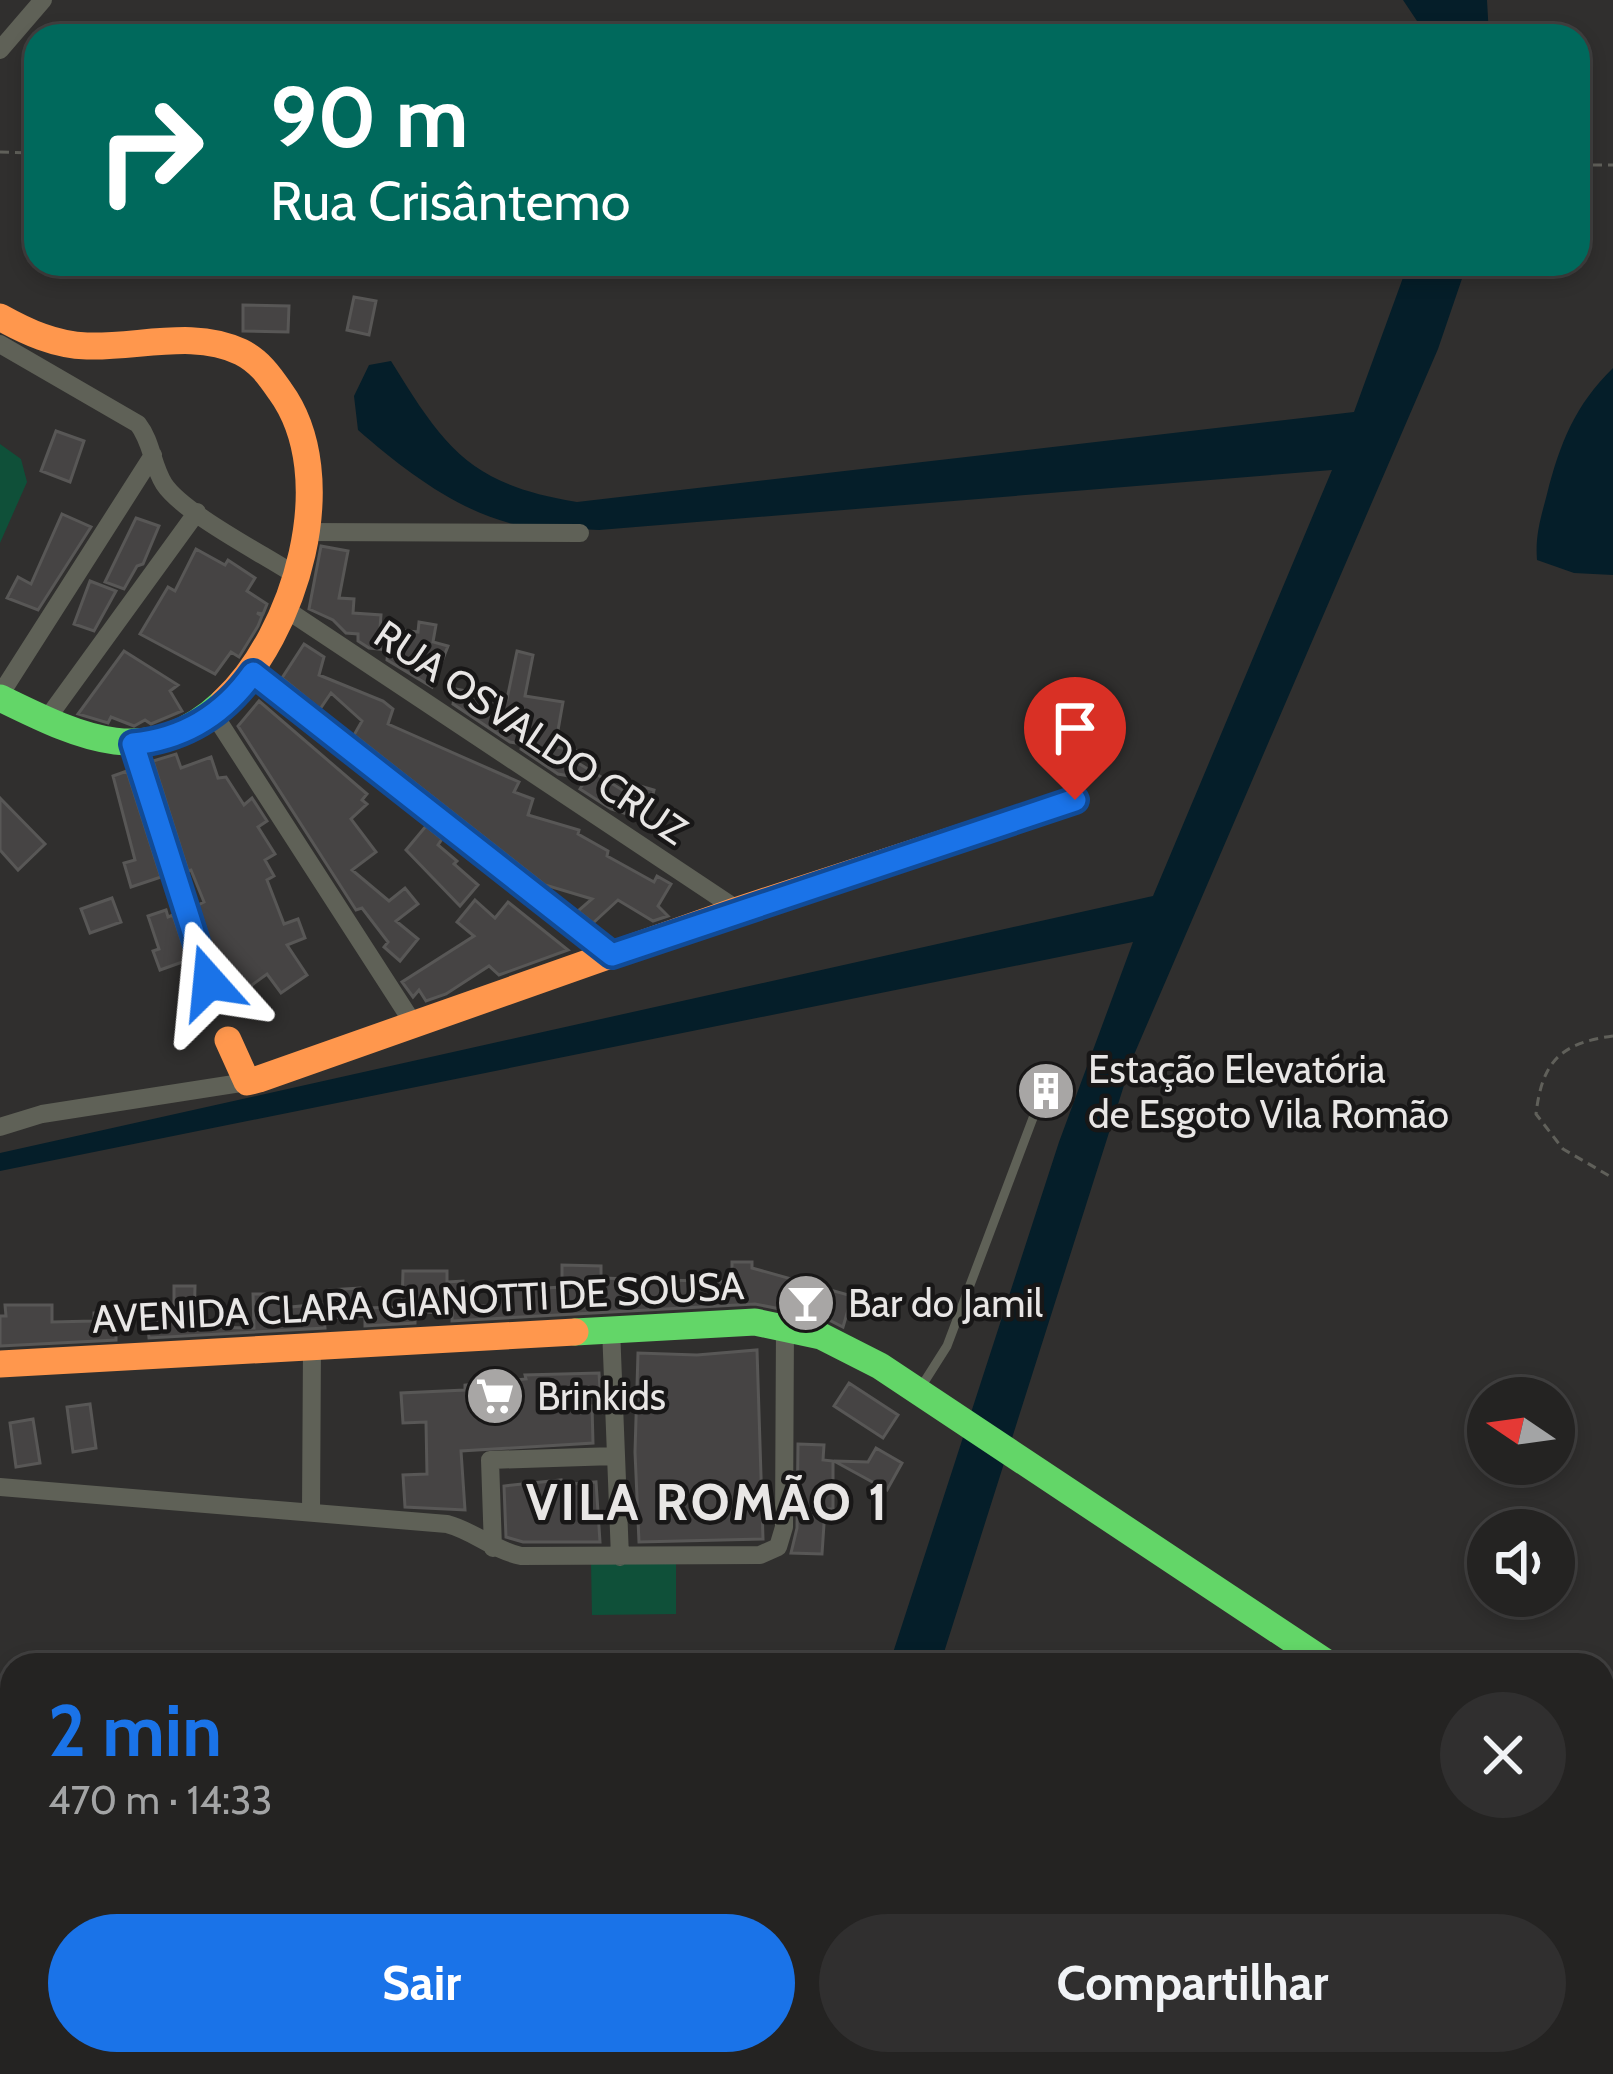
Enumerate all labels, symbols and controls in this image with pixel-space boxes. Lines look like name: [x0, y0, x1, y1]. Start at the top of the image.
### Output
text: 90 m: [270, 66, 468, 168]
icon: right: [72, 72, 228, 228]
text: Rua Crisântemo: [270, 168, 630, 234]
street label: RUA OSVALDO CRUZ: [366, 610, 697, 855]
pin: [1024, 677, 1126, 800]
icon: arrive: [1042, 695, 1108, 761]
position arrow: [146, 919, 272, 1045]
place label: Estação Elevatória de Esgoto Vila Romão: [1088, 1045, 1449, 1138]
building icon: Estação Elevatória de Esgoto Vila Romão: [1015, 1060, 1077, 1122]
street label: AVENIDA CLARA GIANOTTI DE SOUSA: [91, 1261, 745, 1343]
bar icon: Bar do Jamil: [775, 1272, 837, 1334]
place label: Bar do Jamil: [848, 1279, 1043, 1327]
supermarket icon: Brinkids: [464, 1365, 526, 1427]
place label: Brinkids: [537, 1372, 666, 1420]
north arrow: [1467, 1377, 1575, 1485]
map controls: [1467, 1377, 1575, 1617]
district label: VILA ROMÃO 1: [526, 1471, 890, 1533]
button: sound: [1467, 1509, 1575, 1617]
text: 2 min: [48, 1687, 222, 1774]
button: close: [1440, 1692, 1566, 1818]
text: 470 m · 14:33: [48, 1776, 272, 1824]
button: Sair: [48, 1914, 795, 2052]
button: Compartilhar: [819, 1914, 1566, 2052]

